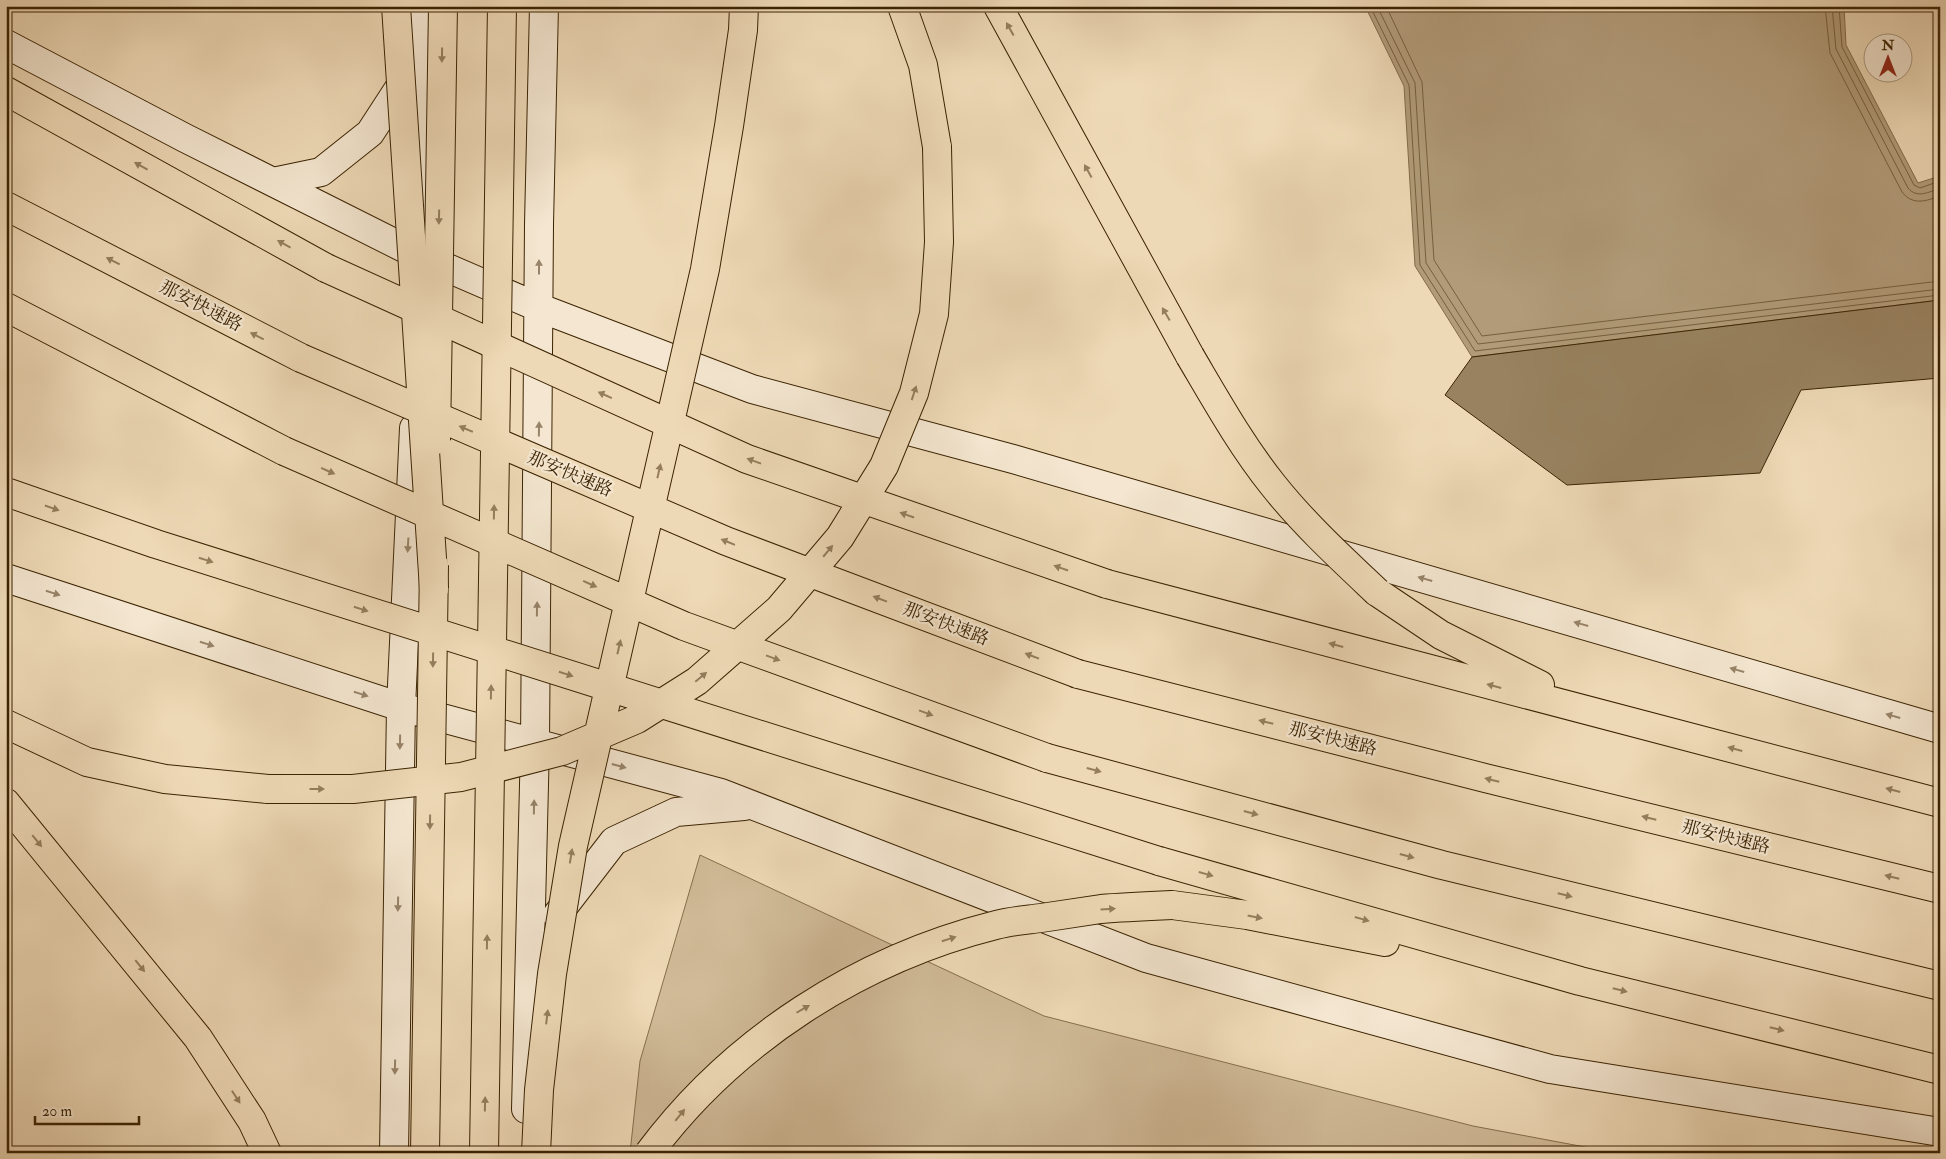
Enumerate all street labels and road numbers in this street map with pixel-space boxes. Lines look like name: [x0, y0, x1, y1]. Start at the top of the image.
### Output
street label: 那安快速路: [156, 275, 246, 337]
street label: 那安快速路: [524, 446, 616, 502]
street label: 那安快速路: [900, 597, 992, 651]
street label: 那安快速路: [1287, 717, 1379, 761]
street label: 那安快速路: [1680, 815, 1772, 859]

